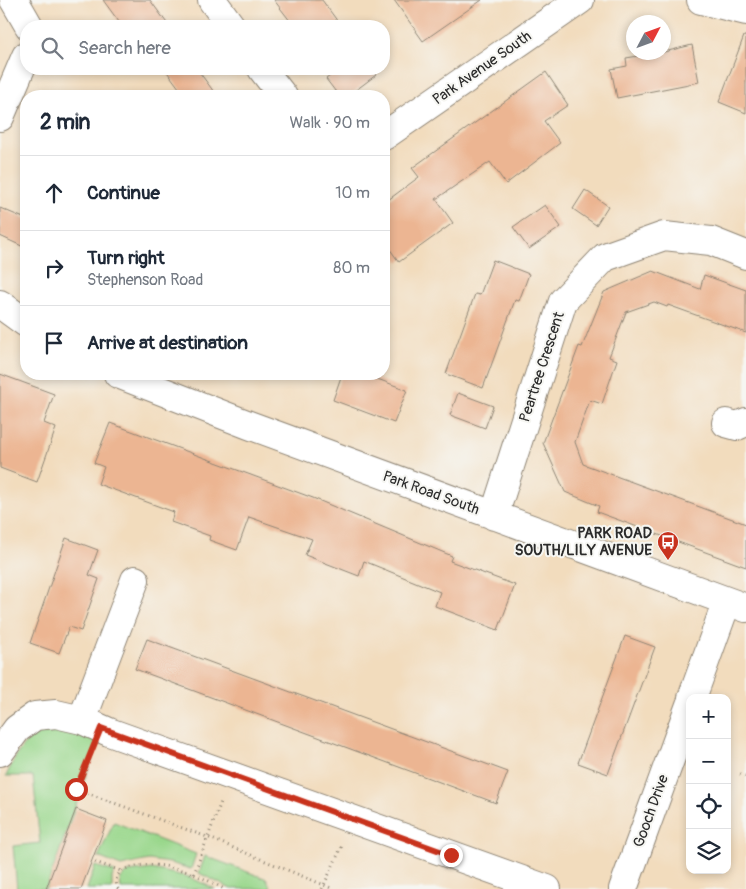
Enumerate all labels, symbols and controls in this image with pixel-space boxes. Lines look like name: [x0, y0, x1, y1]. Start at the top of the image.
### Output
north arrow: [626, 15, 671, 60]
search box: [20, 20, 390, 75]
street label: Park Avenue South: [429, 27, 535, 109]
icon: search: [38, 34, 66, 62]
text: Search here: [78, 36, 171, 60]
text: 2 min: [40, 109, 90, 136]
text: Walk · 90 m: [289, 113, 370, 133]
icon: ahead: [40, 179, 68, 207]
text: Continue: [87, 181, 160, 205]
text: 10 m: [335, 183, 370, 203]
text: Turn right: [87, 246, 165, 270]
icon: right: [40, 254, 68, 282]
text: 80 m: [333, 258, 370, 278]
text: Stephenson Road: [87, 270, 203, 290]
street label: Peartree Crescent: [515, 309, 569, 424]
icon: arrive: [40, 329, 68, 357]
text: Arrive at destination: [87, 331, 248, 355]
street label: Park Road South: [380, 467, 482, 519]
place label: PARK ROAD SOUTH/LILY AVENUE: [515, 524, 653, 560]
bus stop icon: PARK ROAD SOUTH/LILY AVENUE: [656, 530, 680, 561]
map controls: [686, 694, 731, 874]
button: +: [686, 694, 731, 739]
button: −: [686, 739, 731, 784]
street label: Gooch Drive: [629, 771, 673, 850]
route start: [65, 778, 88, 801]
button: locate: [686, 784, 731, 829]
button: layers: [686, 829, 731, 874]
route end: [440, 844, 463, 867]

